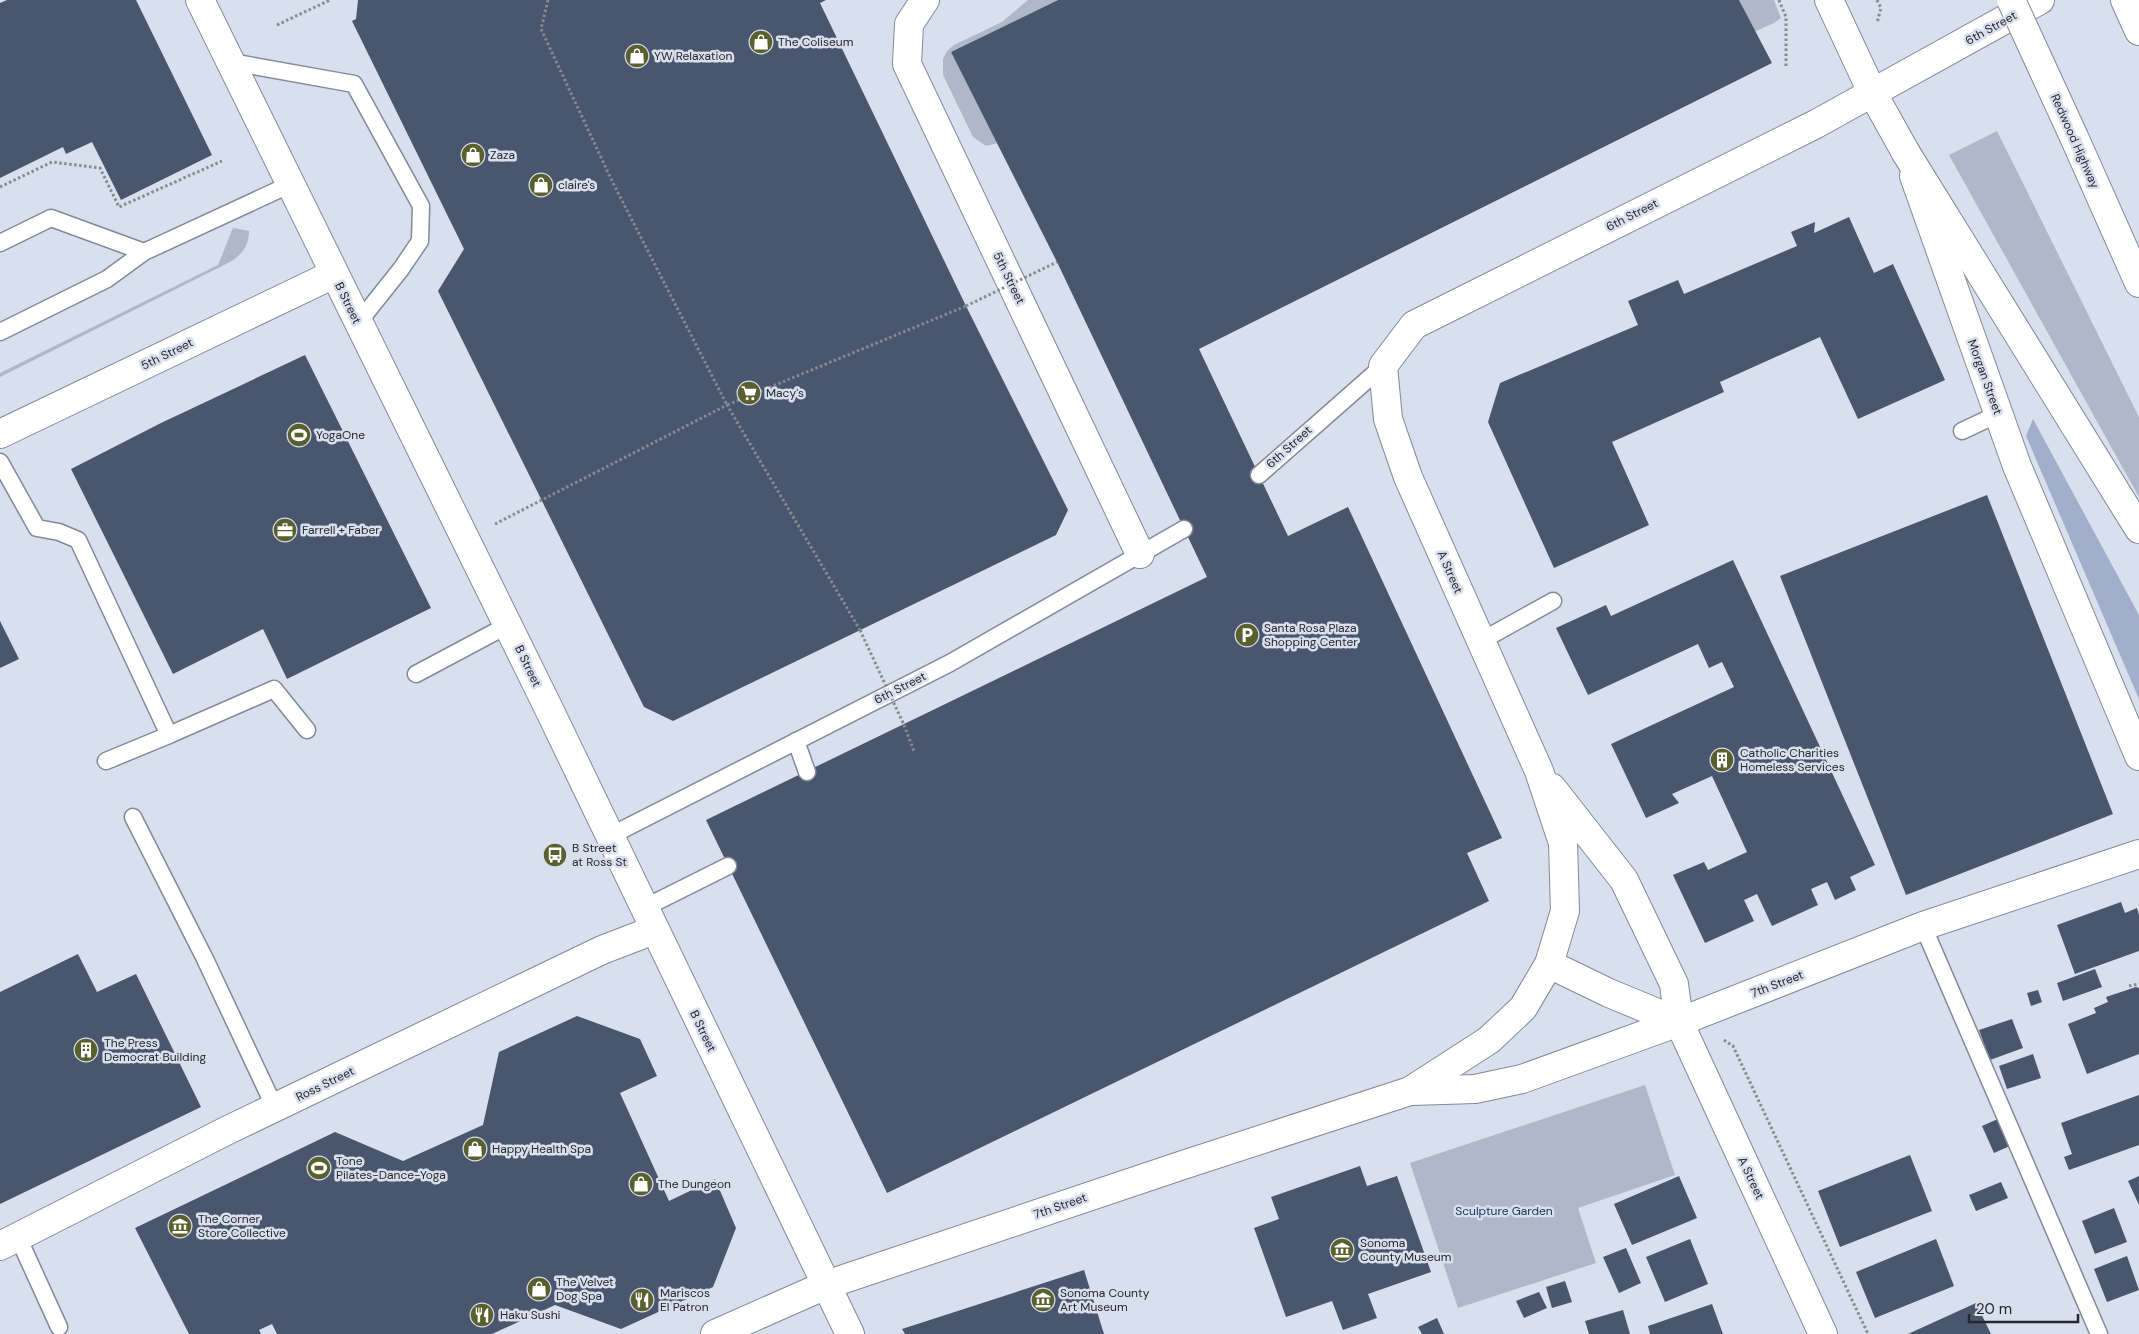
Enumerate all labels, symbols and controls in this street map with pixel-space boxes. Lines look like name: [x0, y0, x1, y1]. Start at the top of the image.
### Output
street label: 6th Street: [1962, 7, 2020, 49]
shop icon: The Coliseum: [748, 29, 774, 55]
place label: The Coliseum: [778, 34, 853, 50]
shop icon: YW Relaxation: [624, 43, 650, 69]
place label: YW Relaxation: [654, 48, 733, 64]
street label: Redwood Highway: [2047, 91, 2103, 191]
shop icon: Zaza: [460, 142, 486, 168]
place label: Zaza: [490, 147, 515, 163]
shop icon: claire's: [528, 172, 554, 198]
place label: claire's: [558, 177, 595, 193]
street label: 6th Street: [1603, 195, 1661, 235]
street label: 5th Street: [990, 249, 1029, 307]
street label: B Street: [331, 280, 365, 327]
street label: 5th Street: [138, 334, 196, 373]
street label: Morgan Street: [1964, 337, 2006, 417]
supermarket icon: Macy's: [736, 380, 762, 406]
place label: Macy's: [766, 385, 804, 401]
sports icon: YogaOne: [286, 422, 312, 448]
street label: 6th Street: [1263, 422, 1316, 472]
place label: YogaOne: [316, 427, 365, 443]
office icon: Farrell + Faber: [272, 517, 298, 543]
place label: Farrell + Faber: [302, 522, 380, 538]
street label: A Street: [1434, 548, 1467, 596]
place label: Santa Rosa Plaza Shopping Center: [1264, 620, 1358, 650]
parking icon: Santa Rosa Plaza Shopping Center: [1234, 622, 1260, 648]
street label: B Street: [511, 643, 545, 690]
street label: 6th Street: [871, 668, 929, 708]
place label: Catholic Charities Homeless Services: [1740, 745, 1845, 775]
building icon: Catholic Charities Homeless Services: [1709, 747, 1735, 773]
place label: B Street at Ross St: [572, 840, 627, 870]
bus stop icon: B Street at Ross St: [542, 842, 568, 868]
street label: 7th Street: [1748, 967, 1806, 1001]
street label: B Street: [686, 1008, 720, 1055]
place label: The Press Democrat Building: [104, 1035, 206, 1065]
building icon: The Press Democrat Building: [73, 1037, 99, 1063]
street label: Ross Street: [293, 1063, 357, 1105]
shop icon: Happy Health Spa: [462, 1136, 488, 1162]
place label: Happy Health Spa: [492, 1141, 591, 1157]
place label: Tone Pilates-Dance-Yoga: [336, 1153, 446, 1183]
street label: A Street: [1734, 1154, 1768, 1202]
sports icon: Tone Pilates-Dance-Yoga: [306, 1155, 332, 1181]
shop icon: The Dungeon: [628, 1171, 654, 1197]
place label: The Dungeon: [658, 1176, 731, 1192]
street label: 7th Street: [1031, 1189, 1089, 1223]
park label: Sculpture Garden: [1455, 1203, 1553, 1219]
place label: The Corner Store Collective: [198, 1211, 286, 1241]
museum icon: The Corner Store Collective: [167, 1213, 193, 1239]
place label: Sonoma County Museum: [1360, 1235, 1451, 1265]
museum icon: Sonoma County Museum: [1329, 1237, 1355, 1263]
place label: The Velvet Dog Spa: [556, 1274, 614, 1304]
shop icon: The Velvet Dog Spa: [526, 1276, 552, 1302]
place label: Mariscos El Patron: [660, 1285, 710, 1315]
place label: Sonoma County Art Museum: [1060, 1285, 1150, 1315]
restaurant icon: Mariscos El Patron: [629, 1287, 655, 1313]
museum icon: Sonoma County Art Museum: [1030, 1287, 1056, 1313]
scale bar: [1969, 1292, 2078, 1324]
text: 20 m: [1976, 1299, 2012, 1319]
restaurant icon: Haku Sushi: [469, 1302, 495, 1328]
place label: Haku Sushi: [500, 1307, 561, 1323]

